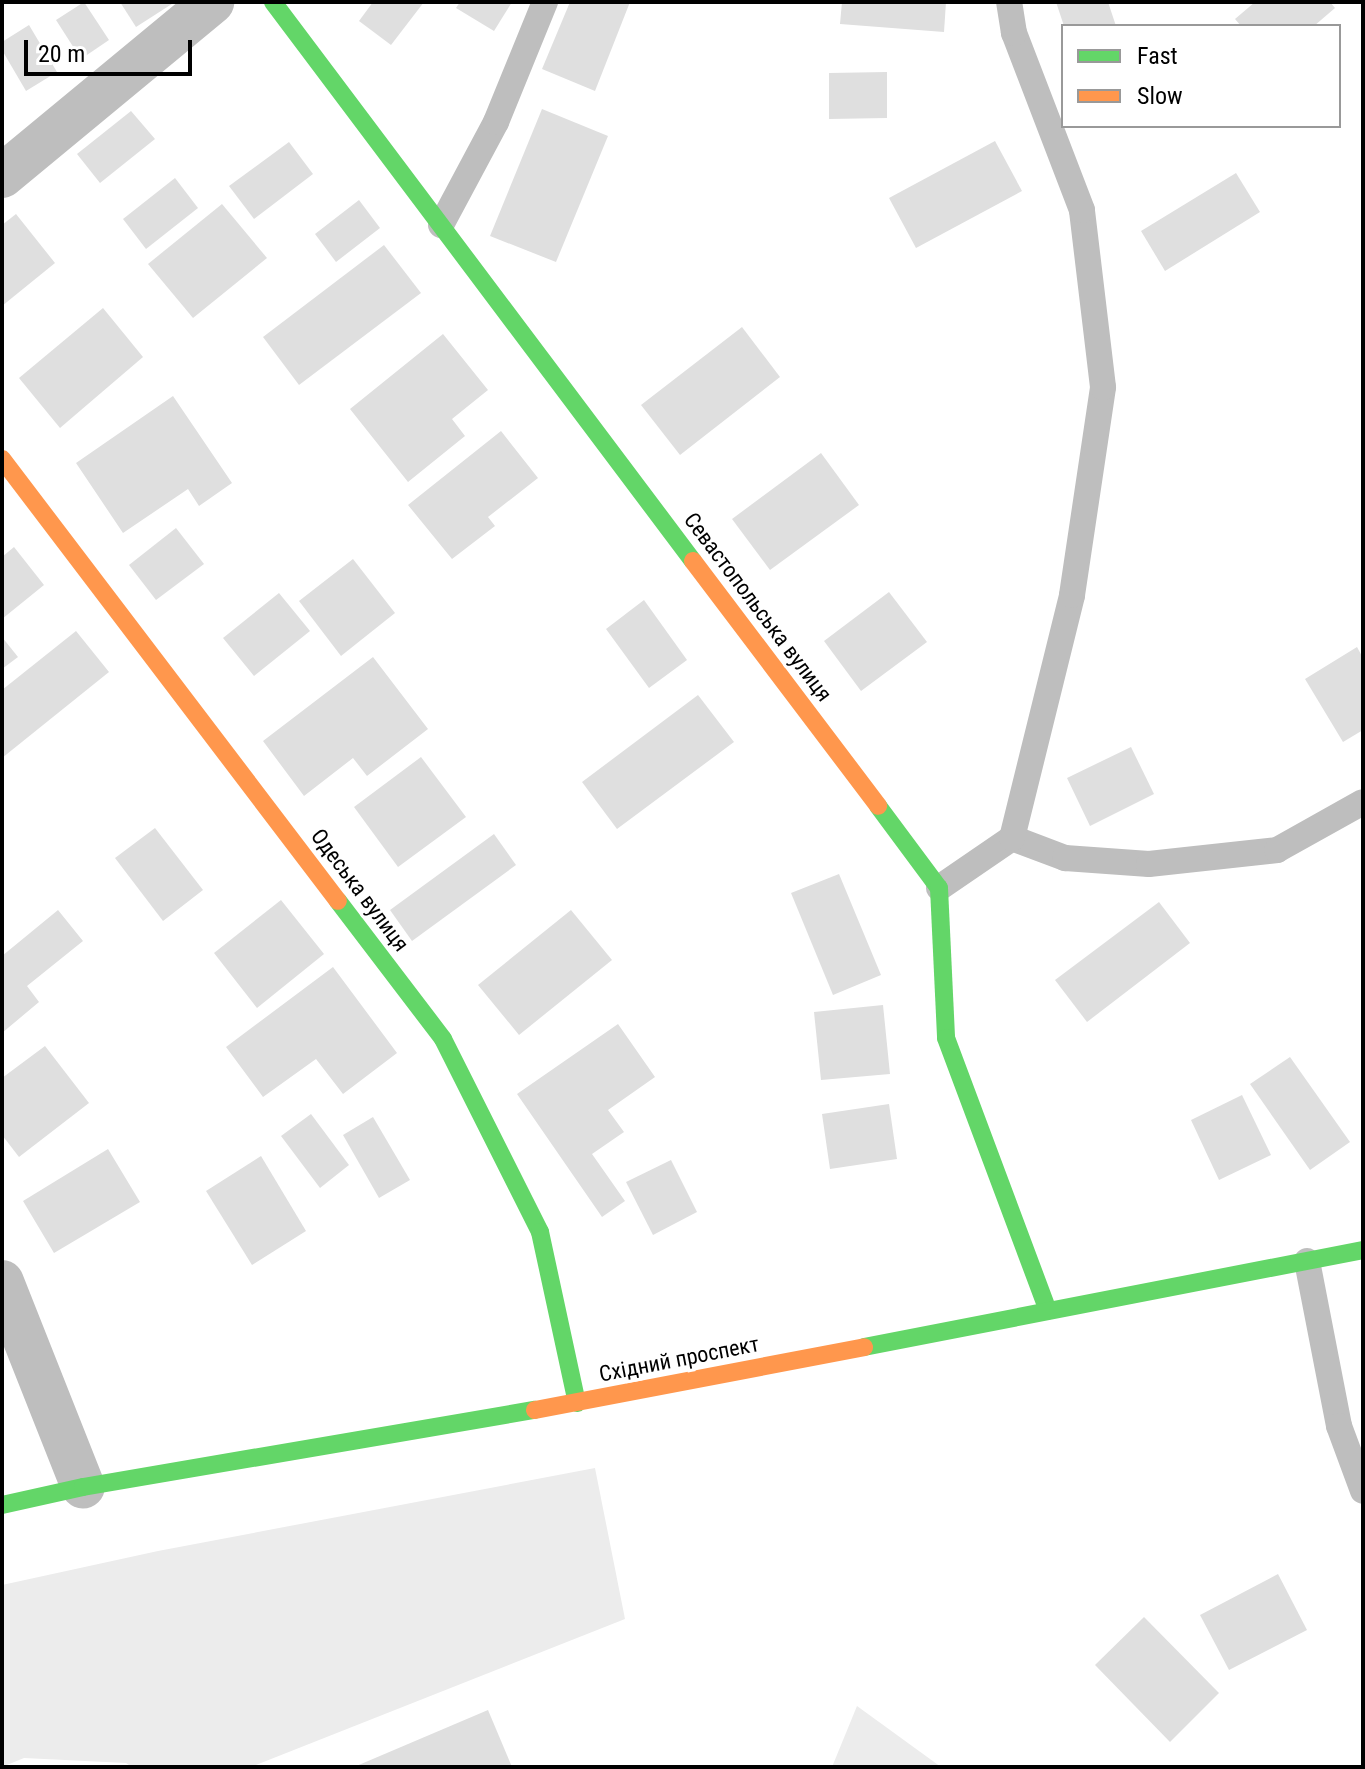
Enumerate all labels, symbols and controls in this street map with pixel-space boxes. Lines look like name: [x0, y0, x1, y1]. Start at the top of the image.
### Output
scale bar: [28, 24, 196, 74]
legend: [1061, 24, 1341, 128]
text: 20 m: [38, 40, 85, 68]
text: Fast: [1137, 42, 1178, 70]
text: Slow: [1137, 82, 1183, 110]
street label: Севастопольська вулиця: [678, 507, 838, 707]
street label: Одеська вулиця: [305, 824, 415, 956]
street label: Східний проспект: [597, 1331, 761, 1387]

